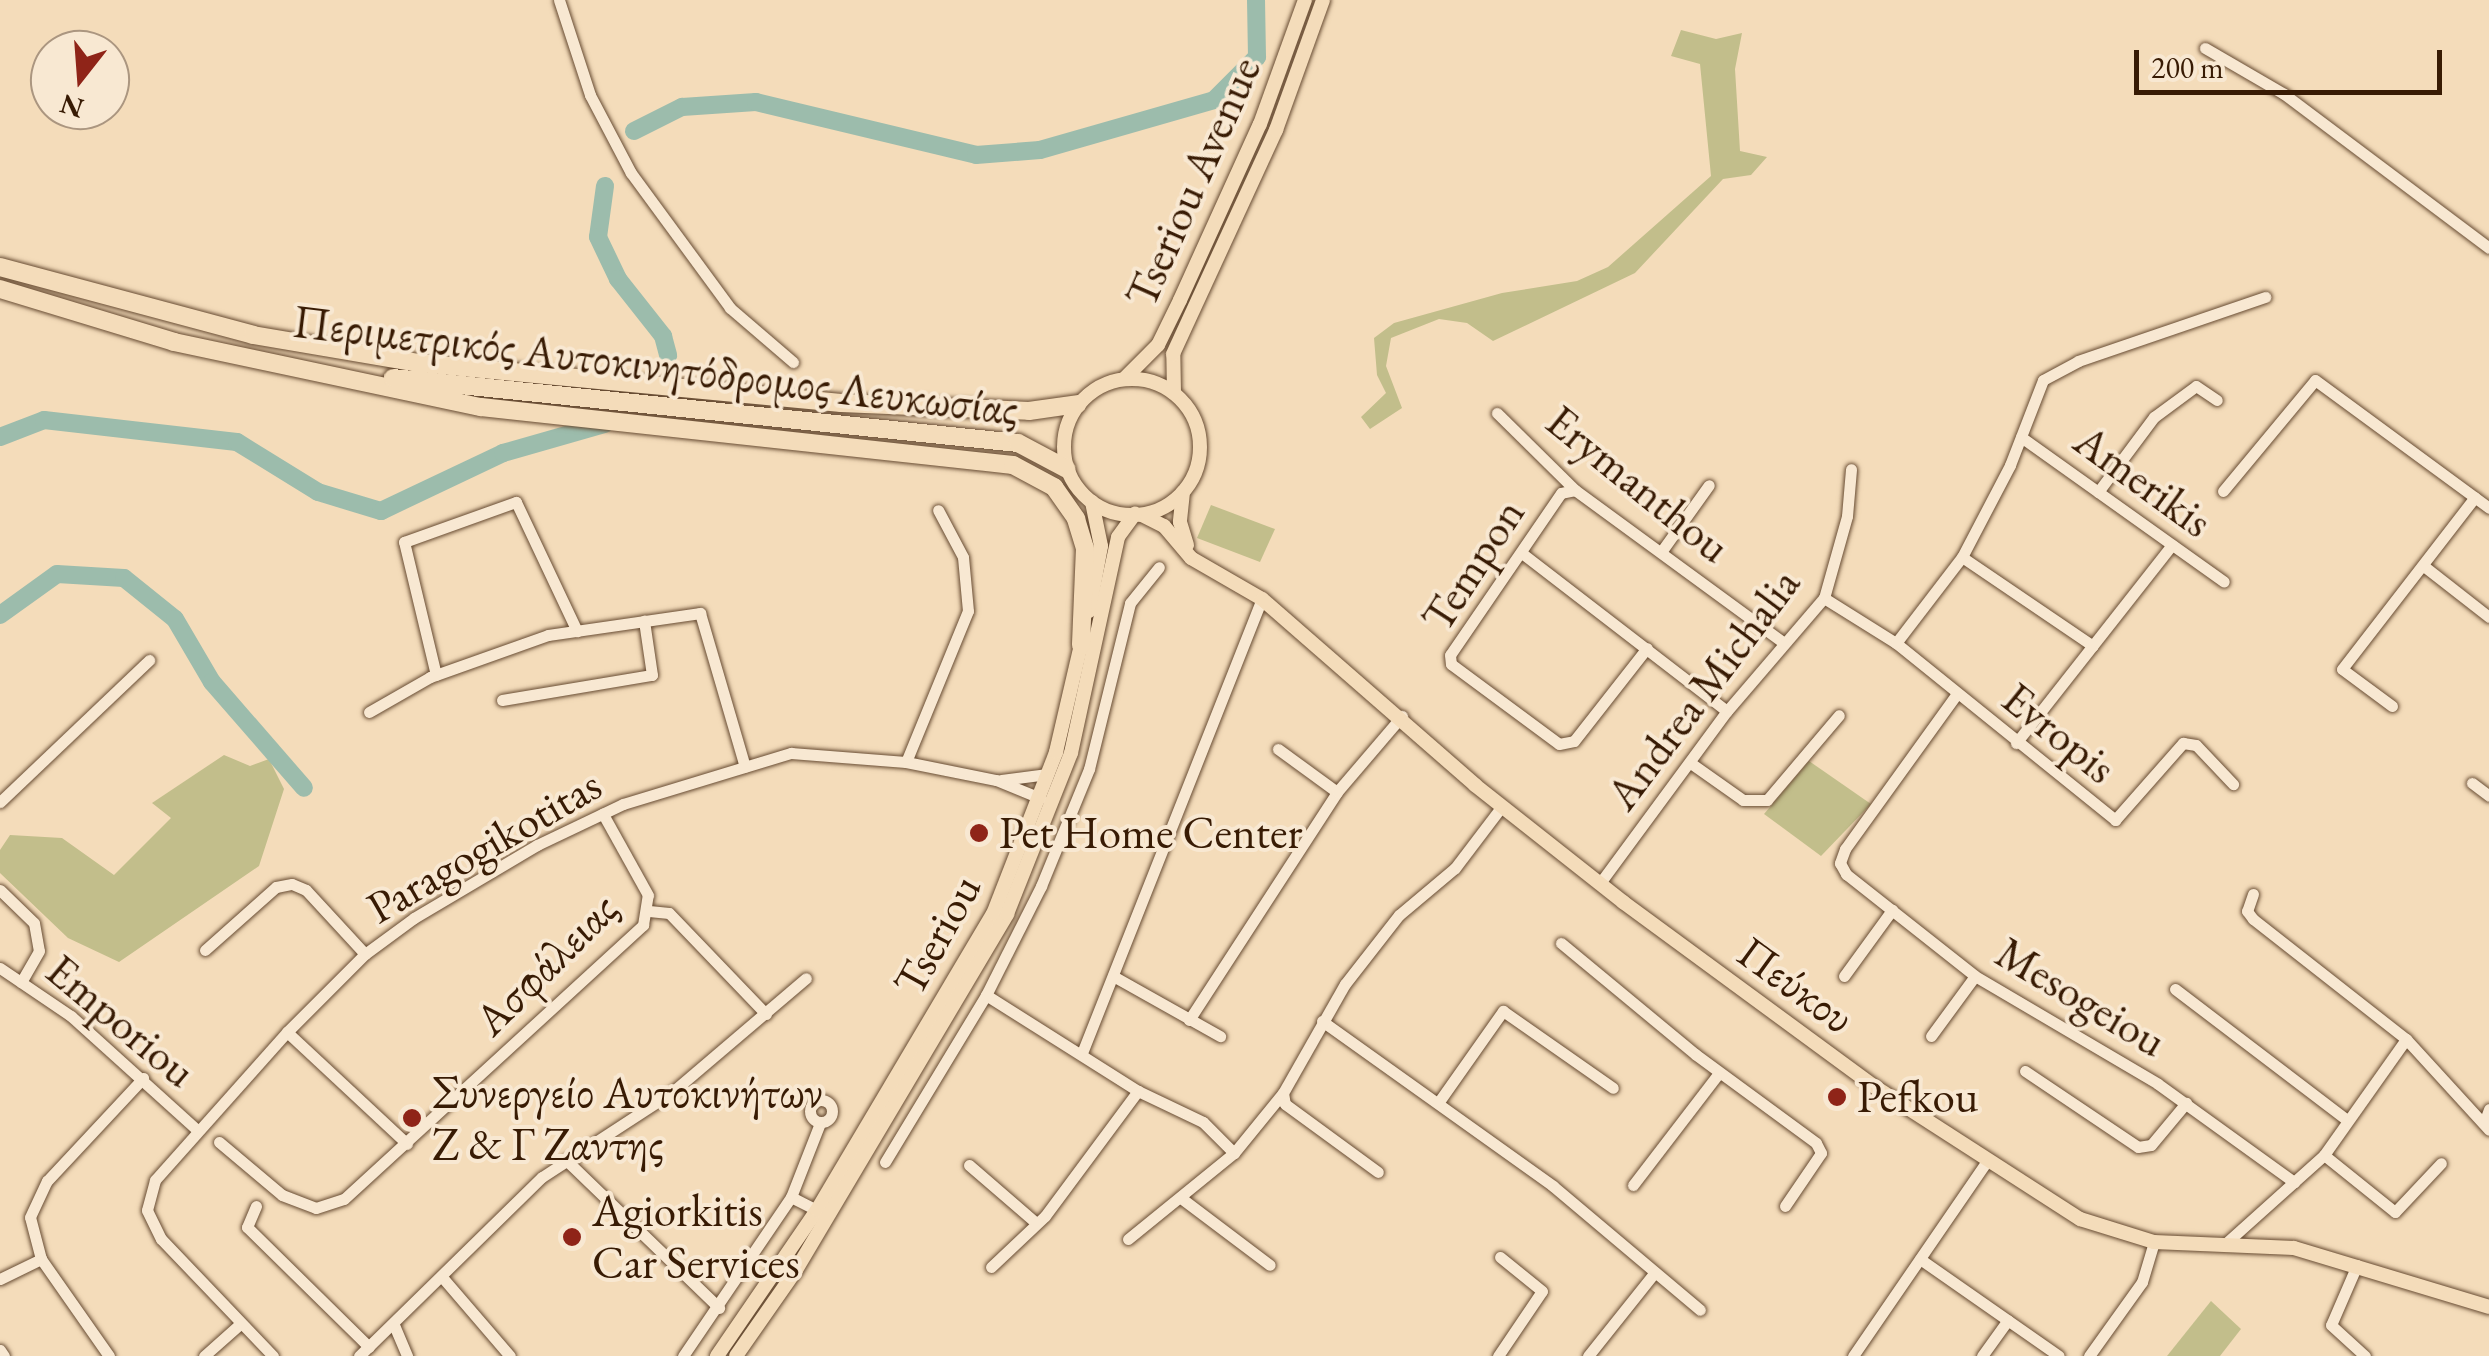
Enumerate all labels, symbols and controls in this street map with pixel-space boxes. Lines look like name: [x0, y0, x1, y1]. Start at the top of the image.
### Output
north arrow: [30, 30, 130, 130]
scale bar: [2139, 30, 2446, 92]
text: 200 m: [2151, 48, 2224, 87]
street label: Tseriou Avenue: [1114, 49, 1272, 315]
text: N: [56, 86, 88, 127]
street label: Περιμετρικός Αυτοκινητόδρομος Λευκωσίας: [290, 294, 1022, 436]
street label: Erymanthou: [1535, 394, 1741, 574]
street label: Amerikis: [2064, 413, 2222, 549]
street label: Tempon: [1410, 488, 1536, 642]
street label: Andrea Michalia: [1595, 558, 1811, 820]
street label: Evropis: [1992, 671, 2126, 795]
street label: Paragogikotitas: [357, 757, 611, 935]
place label: Pet Home Center: [999, 806, 1303, 860]
marker: Pet Home Center: [968, 822, 990, 844]
street label: Tseriou: [882, 865, 992, 1005]
street label: Ασφάλειας: [463, 881, 629, 1047]
street label: Πεύκου: [1727, 925, 1865, 1045]
street label: Mesogeiou: [1986, 925, 2176, 1069]
street label: Emporiou: [35, 943, 207, 1099]
place label: Συνεργείο Αυτοκινήτων Ζ & Γ Ζαντης: [432, 1065, 823, 1171]
place label: Pefkou: [1857, 1070, 1979, 1124]
marker: Pefkou: [1826, 1086, 1848, 1108]
marker: Συνεργείο Αυτοκινήτων Ζ & Γ Ζαντης: [401, 1107, 423, 1129]
place label: Agiorkitis Car Services: [592, 1184, 800, 1290]
marker: Agiorkitis Car Services: [561, 1226, 583, 1248]

